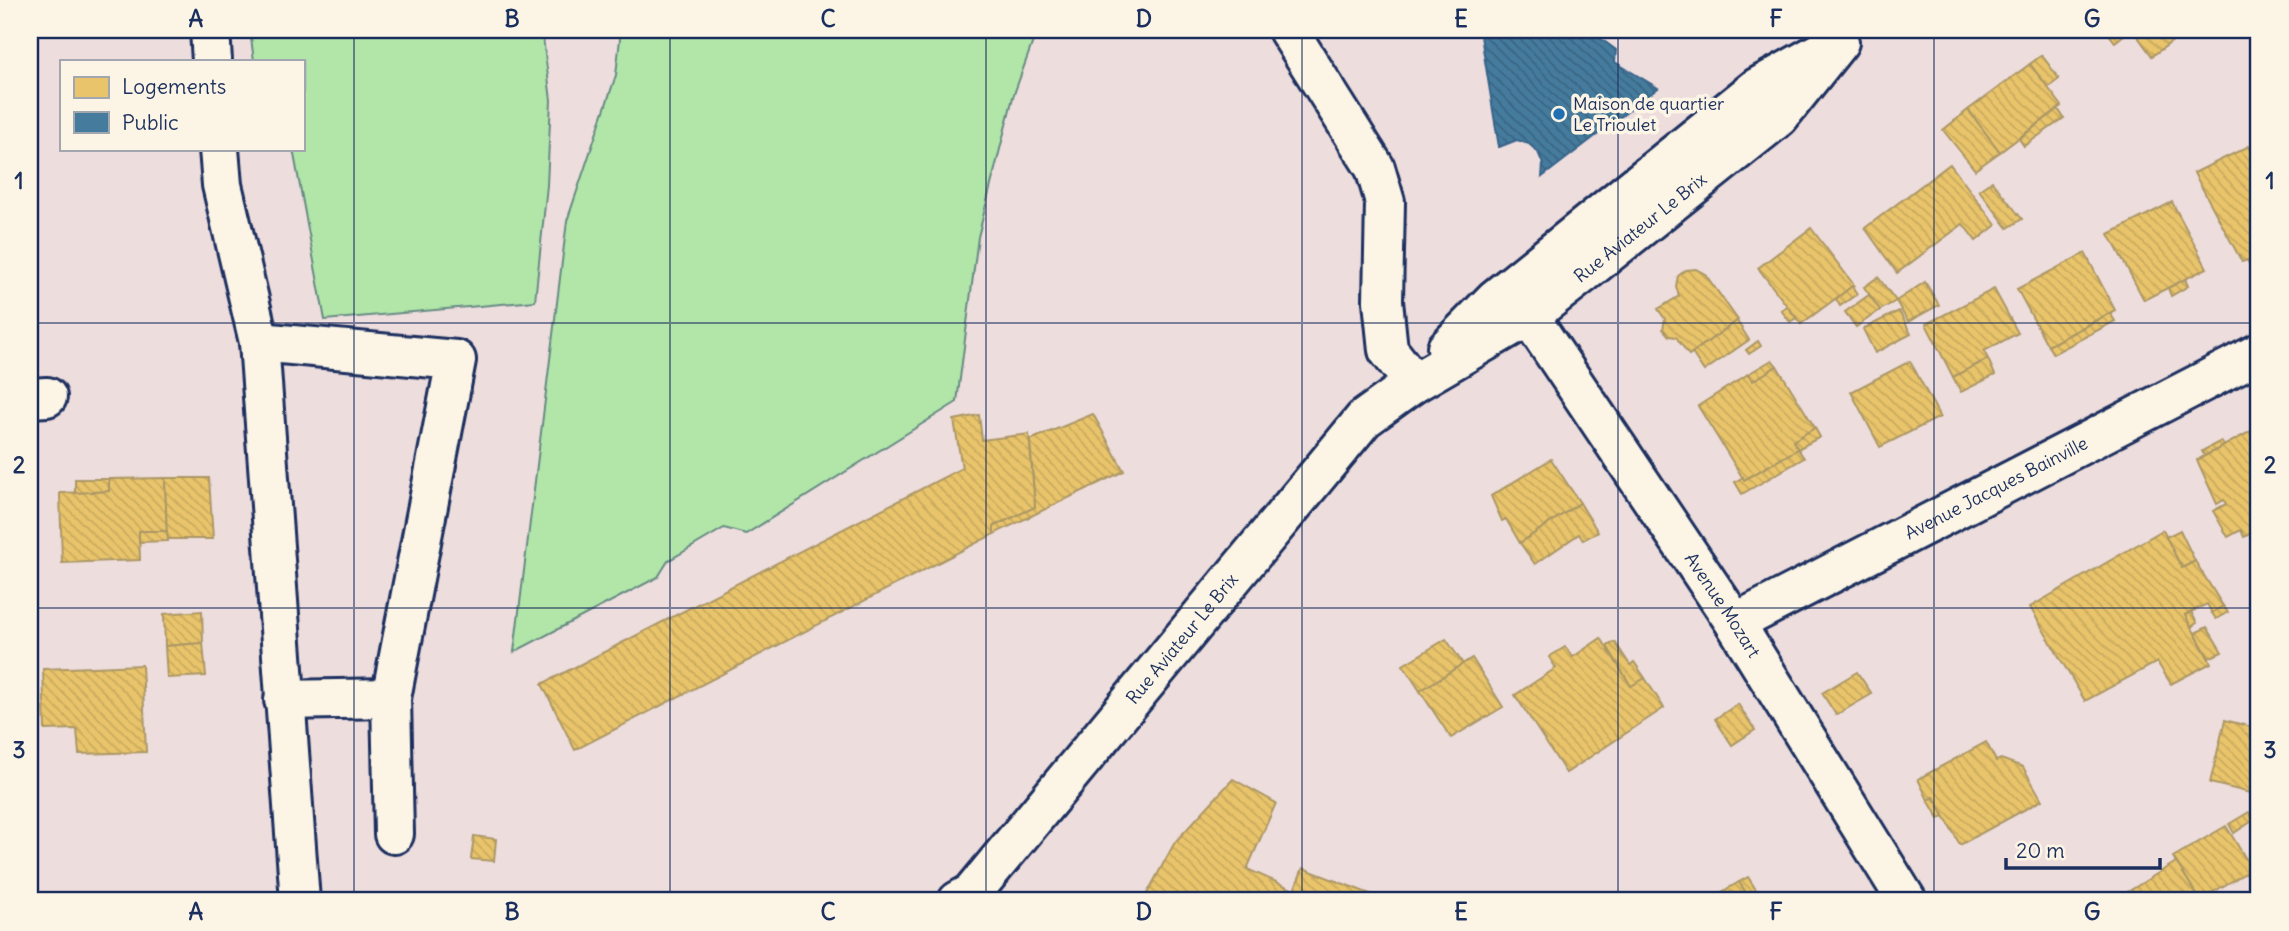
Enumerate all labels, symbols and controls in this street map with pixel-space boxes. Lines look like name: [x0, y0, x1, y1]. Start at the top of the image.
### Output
text: A: [189, 4, 204, 33]
text: B: [504, 4, 520, 33]
text: C: [820, 4, 836, 33]
text: D: [1136, 4, 1152, 33]
text: E: [1454, 4, 1468, 33]
text: F: [1769, 4, 1783, 33]
text: G: [2084, 4, 2100, 33]
legend: [60, 60, 304, 150]
text: Logements: [122, 73, 226, 100]
place label: Maison de quartier Le Trioulet: [1573, 92, 1725, 136]
marker: Maison de quartier Le Trioulet: [1551, 106, 1567, 122]
text: Public: [122, 109, 179, 136]
text: 1: [14, 166, 24, 195]
text: 1: [2265, 166, 2275, 195]
street label: Rue Aviateur Le Brix: [1569, 167, 1711, 287]
street label: Avenue Jacques Bainville: [1901, 431, 2091, 545]
text: 2: [13, 450, 26, 479]
text: 2: [2264, 450, 2277, 479]
street label: Avenue Mozart: [1680, 548, 1766, 662]
street label: Rue Aviateur Le Brix: [1121, 568, 1243, 709]
text: 3: [12, 735, 26, 764]
text: 3: [2263, 735, 2277, 764]
scale bar: [2006, 826, 2160, 870]
text: 20 m: [2016, 837, 2065, 864]
text: A: [189, 897, 204, 926]
text: B: [504, 897, 520, 926]
text: C: [820, 897, 836, 926]
text: D: [1136, 897, 1152, 926]
text: E: [1454, 897, 1468, 926]
text: F: [1769, 897, 1783, 926]
text: G: [2084, 897, 2100, 926]

